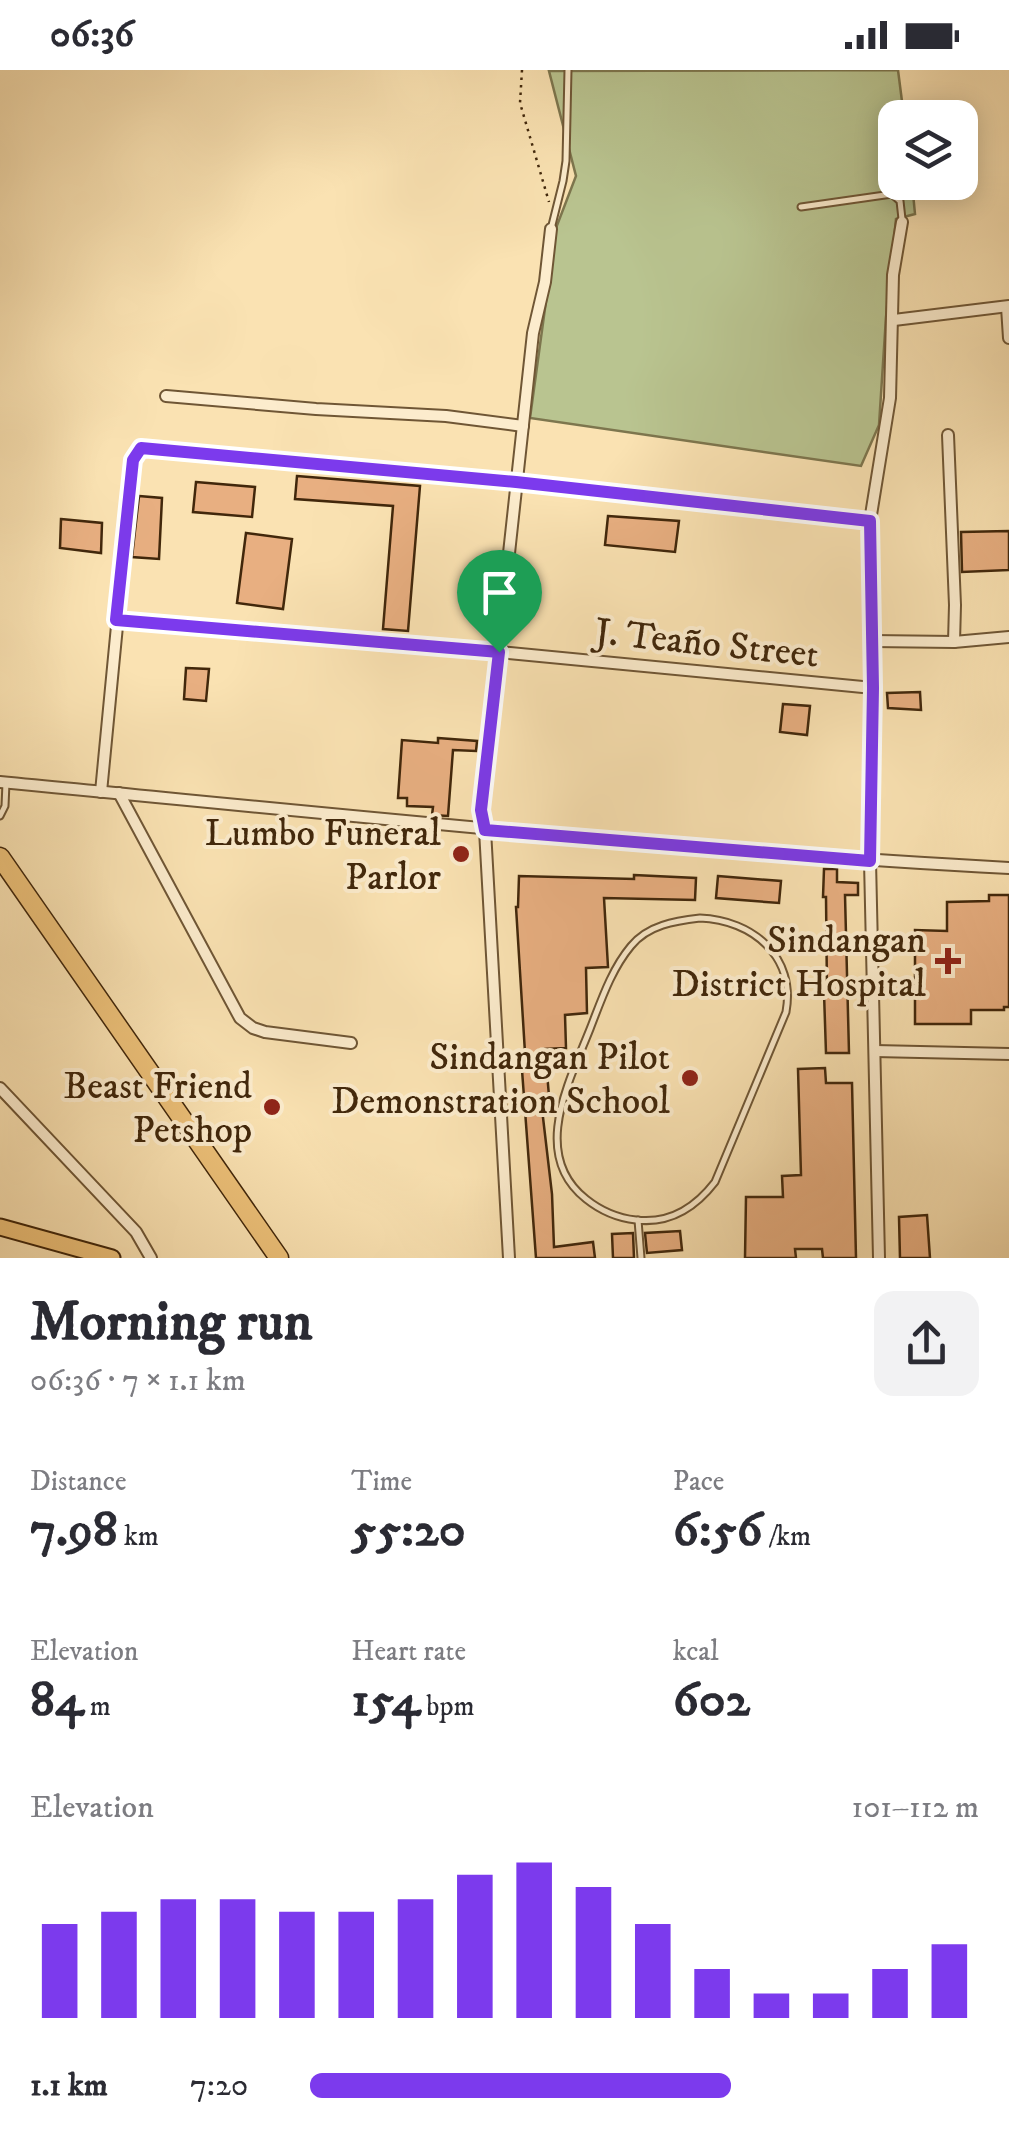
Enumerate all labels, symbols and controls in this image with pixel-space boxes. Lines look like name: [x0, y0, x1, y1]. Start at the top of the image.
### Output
text: 06:36: [50, 11, 134, 59]
map controls: [878, 100, 978, 200]
button: layers: [878, 100, 978, 200]
pin: [457, 550, 542, 653]
icon: arrive: [472, 565, 527, 620]
street label: J. Teaño Street: [590, 608, 821, 680]
place label: Lumbo Funeral Parlor: [205, 810, 442, 902]
marker: Lumbo Funeral Parlor: [450, 843, 472, 865]
place label: Sindangan District Hospital: [671, 917, 927, 1009]
marker: Sindangan District Hospital: [935, 948, 961, 974]
place label: Sindangan Pilot Demonstration School: [331, 1034, 671, 1126]
place label: Beast Friend Petshop: [63, 1063, 252, 1155]
marker: Sindangan Pilot Demonstration School: [679, 1067, 701, 1089]
marker: Beast Friend Petshop: [261, 1096, 283, 1118]
text: Morning run: [30, 1289, 312, 1358]
button: share: [874, 1291, 979, 1396]
text: 06:36 · 7 × 1.1 km: [30, 1361, 246, 1401]
text: Distance: [30, 1464, 126, 1499]
text: Time: [351, 1464, 412, 1499]
text: Pace: [673, 1464, 724, 1499]
text: 7.98: [30, 1499, 118, 1562]
text: 55:20: [351, 1499, 466, 1562]
text: 6:56: [673, 1499, 763, 1562]
text: km: [118, 1519, 159, 1554]
text: /km: [763, 1519, 811, 1554]
text: Elevation: [30, 1634, 138, 1669]
text: Heart rate: [351, 1634, 466, 1669]
text: kcal: [673, 1634, 719, 1669]
text: 84: [30, 1669, 84, 1732]
text: 154: [351, 1669, 420, 1732]
text: 602: [673, 1669, 750, 1732]
text: m: [84, 1689, 111, 1724]
text: bpm: [420, 1689, 475, 1724]
text: Elevation: [30, 1788, 154, 1828]
text: 101–112 m: [852, 1788, 979, 1828]
text: 1.1 km: [30, 2066, 108, 2106]
text: 7:20: [190, 2066, 248, 2106]

